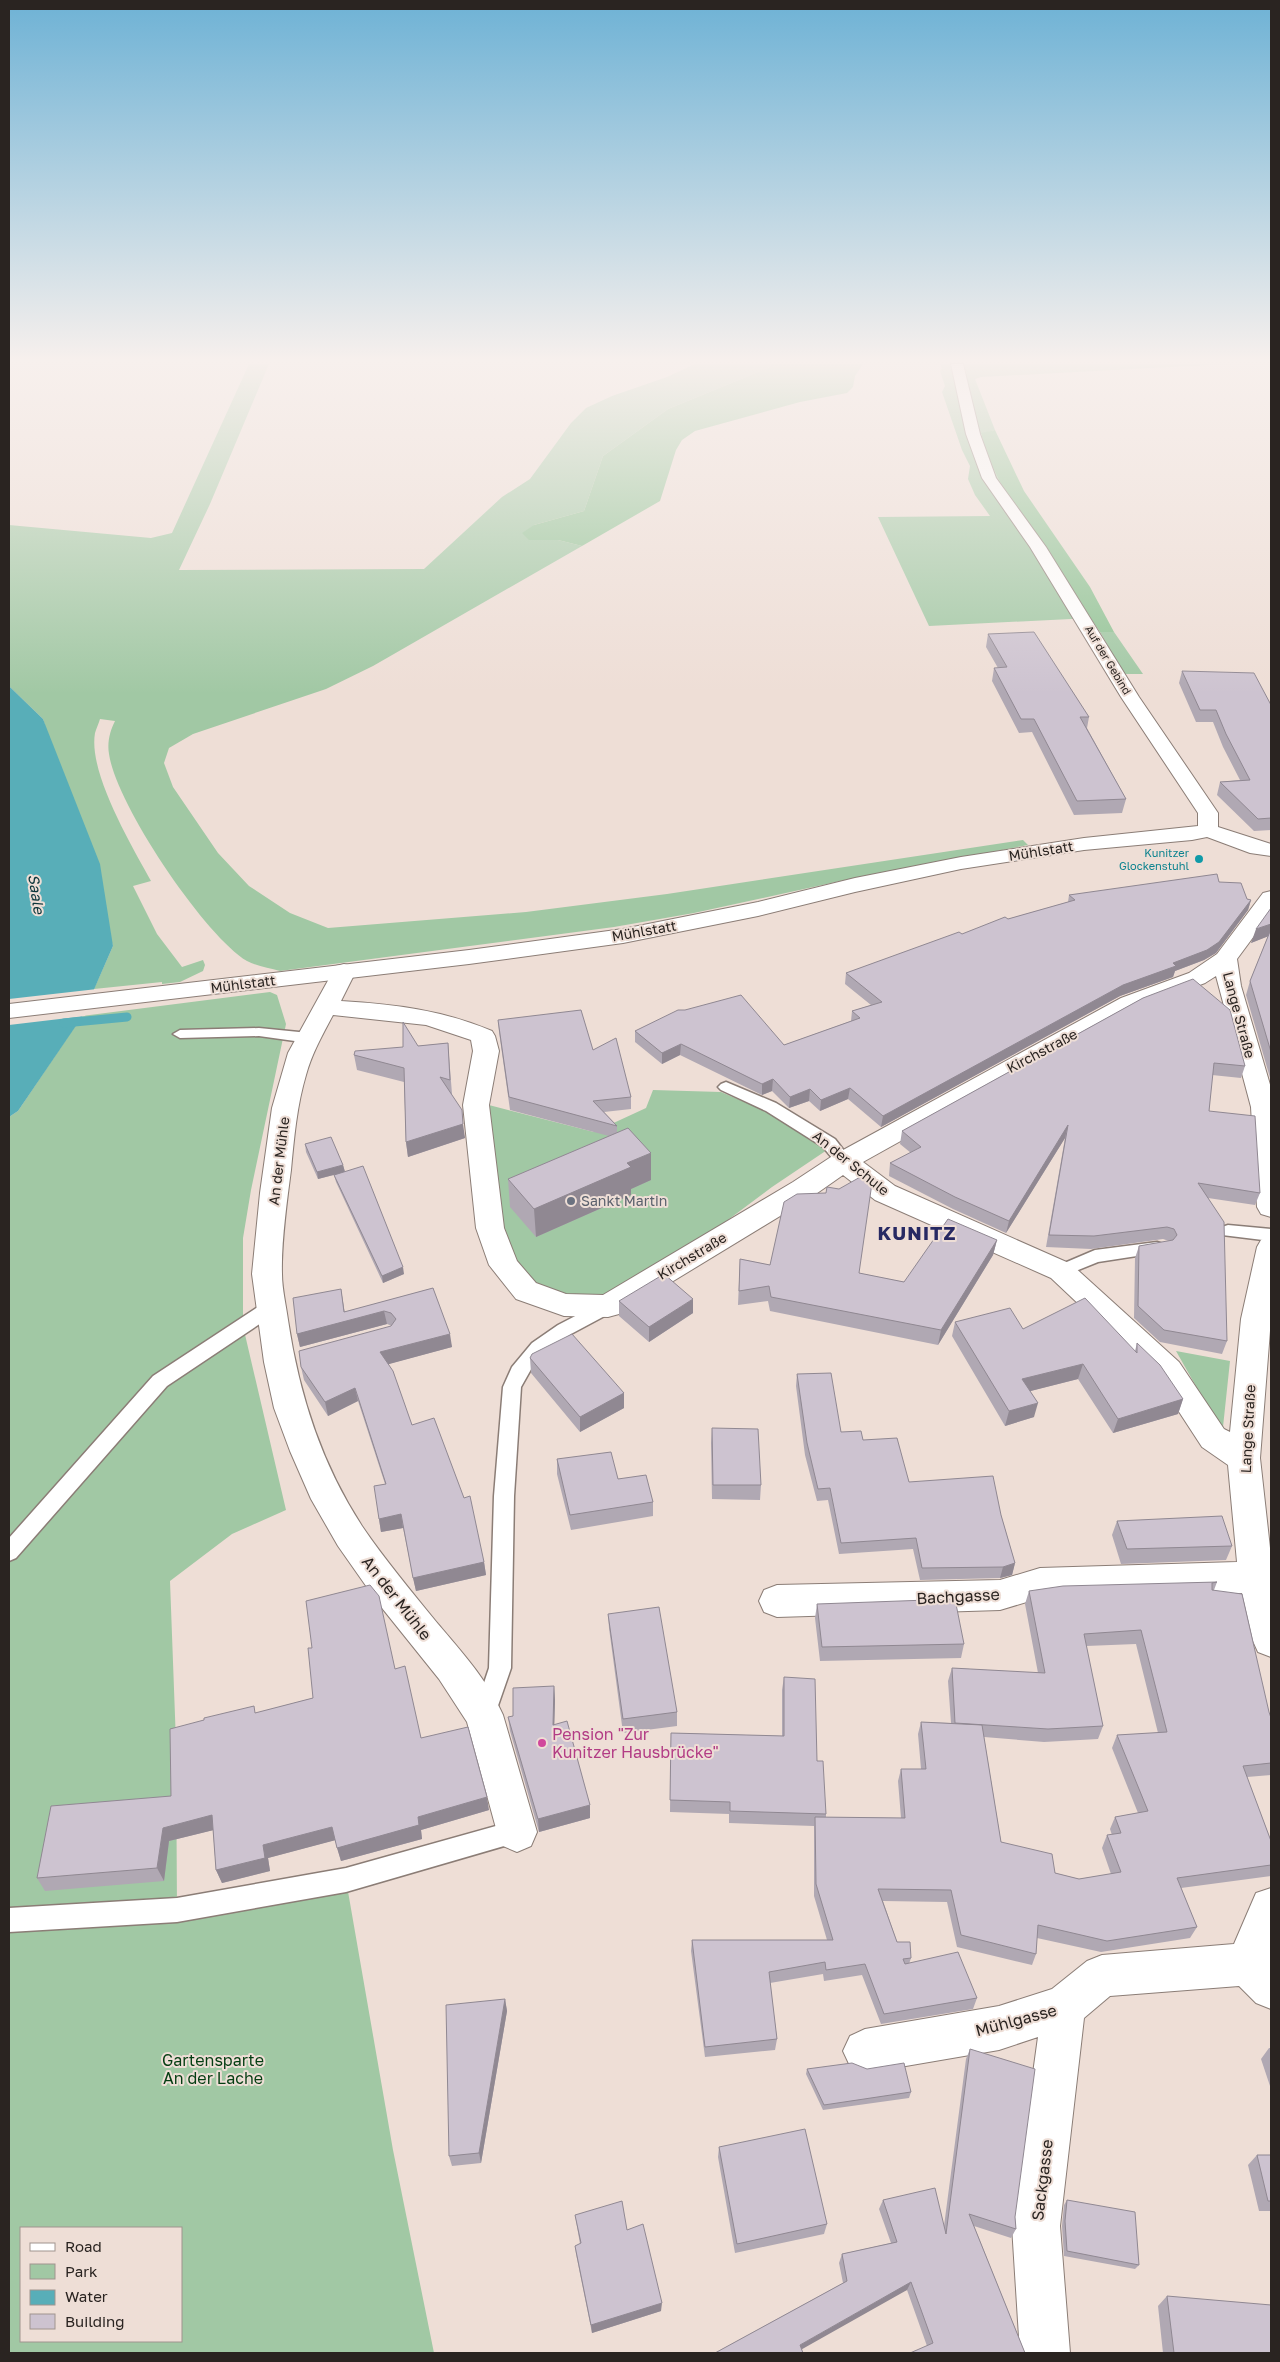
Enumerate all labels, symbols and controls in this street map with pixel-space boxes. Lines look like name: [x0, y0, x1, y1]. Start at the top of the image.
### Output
street label: Auf der Gebind: [1083, 623, 1134, 697]
street label: Mühlstatt: [1007, 837, 1075, 864]
place label: Kunitzer Glockenstuhl: [1119, 846, 1190, 872]
marker: Kunitzer Glockenstuhl: [1193, 853, 1205, 865]
water label: Saale: [25, 873, 49, 916]
street label: Mühlstatt: [610, 916, 678, 945]
street label: Lange Straße: [1220, 970, 1259, 1060]
street label: Mühlstatt: [209, 971, 276, 996]
street label: Kirchstraße: [1004, 1025, 1080, 1076]
street label: An der Mühle: [265, 1116, 292, 1206]
street label: An der Schule: [810, 1127, 893, 1199]
place label: Sankt Martin: [581, 1192, 667, 1209]
marker: Sankt Martin: [565, 1195, 577, 1207]
district label: KUNITZ: [878, 1221, 956, 1244]
street label: Kirchstraße: [654, 1228, 729, 1283]
street label: Lange Straße: [1237, 1384, 1258, 1474]
street label: An der Mühle: [358, 1552, 436, 1644]
street label: Bachgasse: [916, 1584, 1000, 1608]
place label: Pension "Zur Kunitzer Hausbrücke": [552, 1724, 719, 1762]
marker: Pension "Zur Kunitzer Hausbrücke": [536, 1737, 548, 1749]
street label: Mühlgasse: [973, 2000, 1059, 2040]
park label: Gartensparte An der Lache: [162, 2050, 264, 2088]
street label: Sackgasse: [1027, 2138, 1057, 2222]
legend: [20, 2227, 182, 2342]
text: Road: [65, 2237, 102, 2255]
text: Park: [65, 2262, 98, 2280]
text: Water: [65, 2287, 108, 2305]
text: Building: [65, 2312, 125, 2330]

